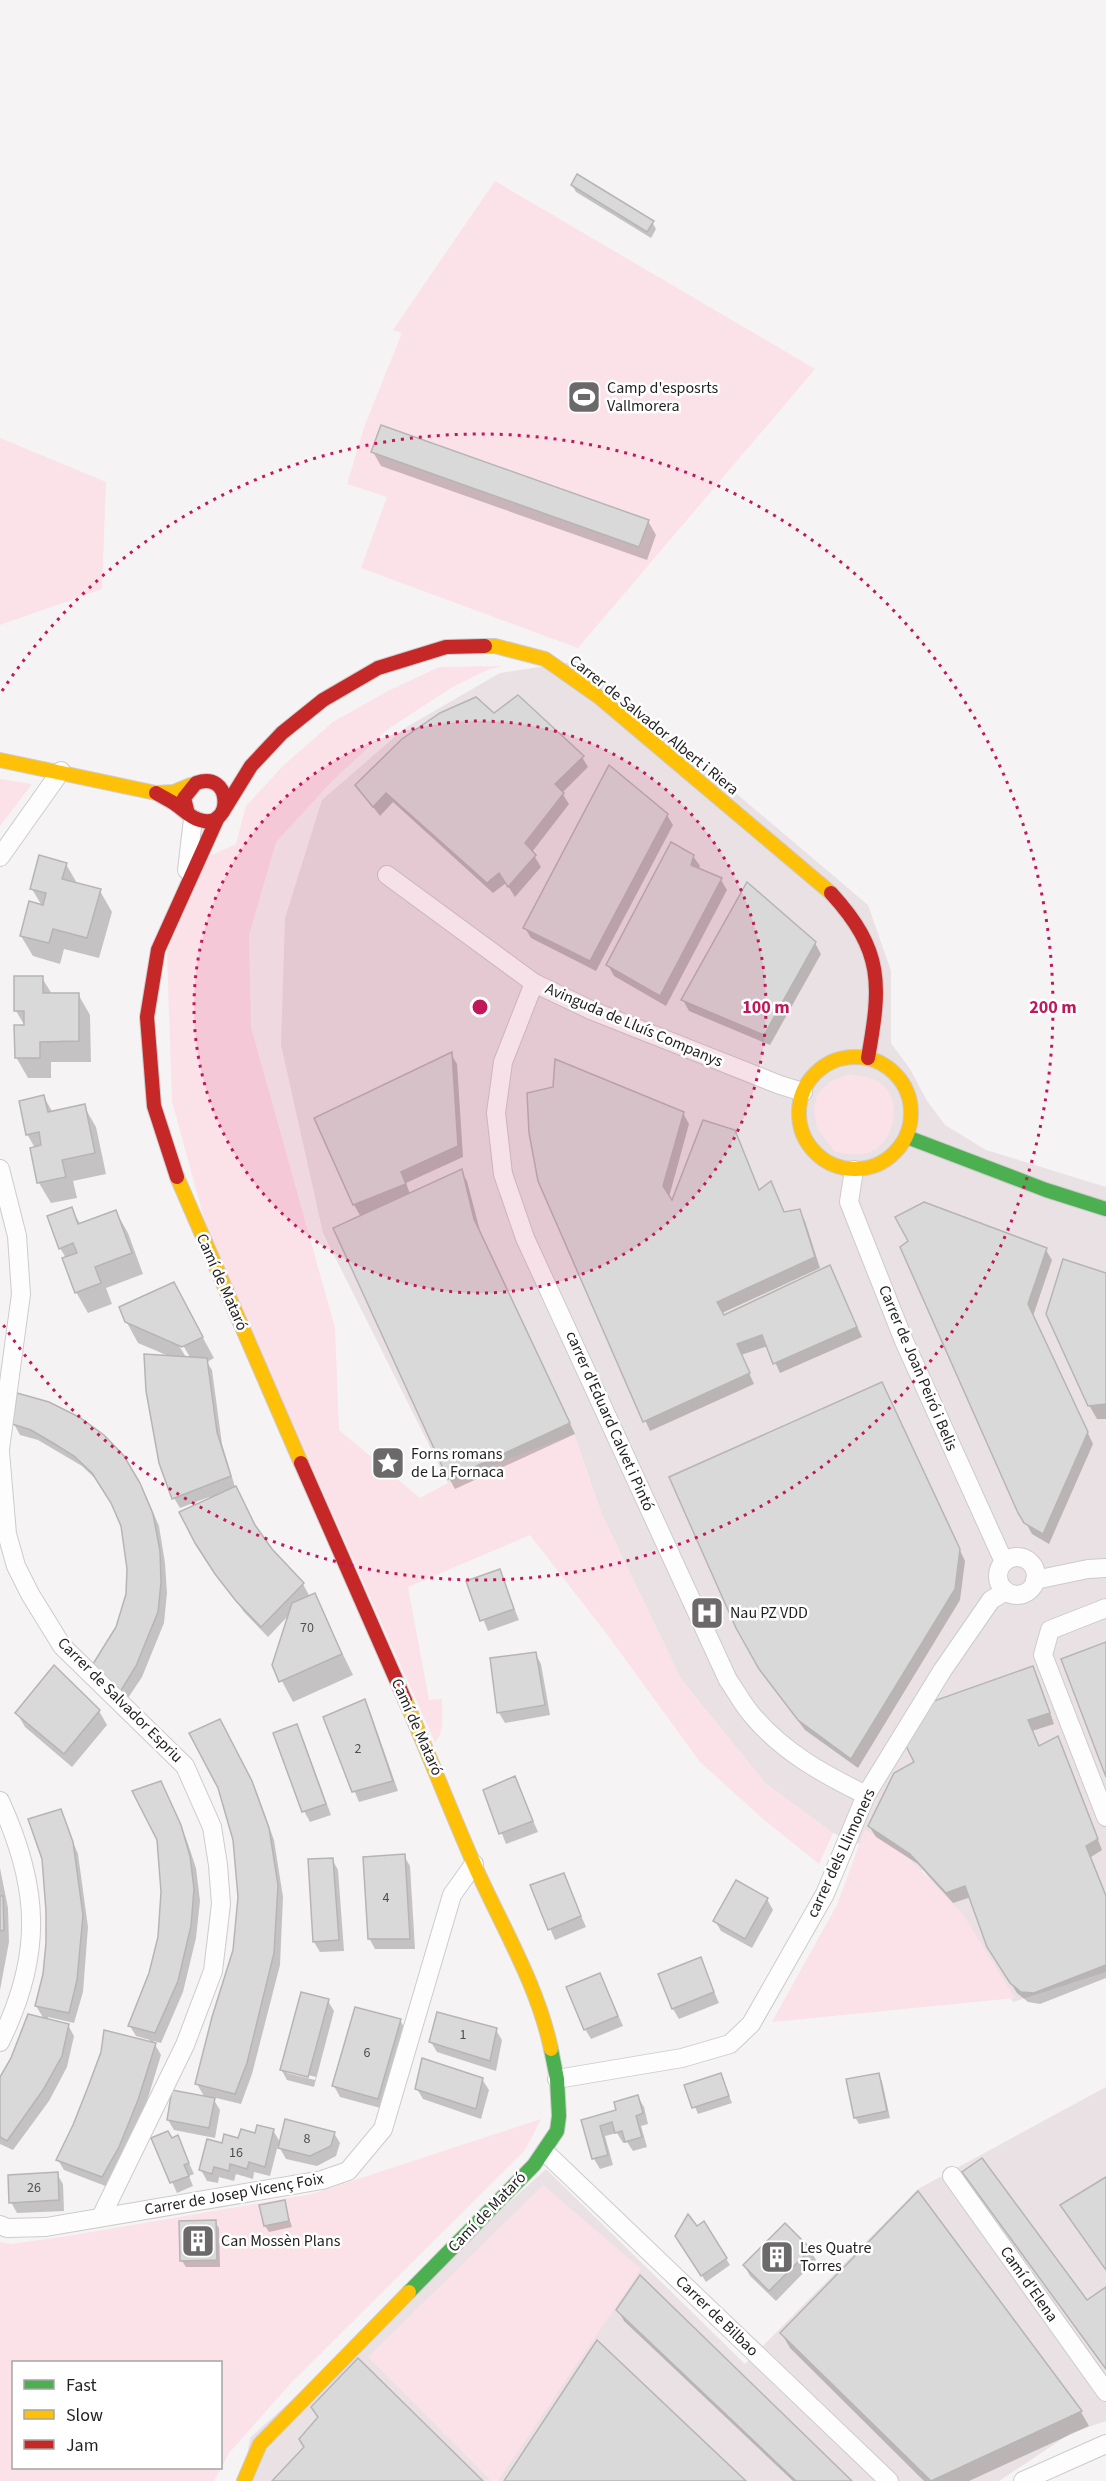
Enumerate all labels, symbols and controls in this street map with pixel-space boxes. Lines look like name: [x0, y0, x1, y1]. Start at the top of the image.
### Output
place label: Camp d'esposrts Vallmorera: [607, 377, 719, 417]
sports icon: Camp d'esposrts Vallmorera: [566, 379, 602, 415]
street label: Carrer de Salvador Albert i Riera: [565, 650, 743, 800]
street label: Avinguda de Lluís Companys: [542, 978, 726, 1073]
text: 100 m: [742, 995, 790, 1020]
text: 200 m: [1029, 995, 1077, 1020]
centre of rings: [470, 997, 490, 1017]
street label: Camí de Mataró: [191, 1230, 253, 1334]
street label: Carrer de Joan Peiró i Belis: [873, 1282, 963, 1454]
street label: carrer d'Eduard Calvet i Pintó: [560, 1327, 660, 1515]
place label: Forns romans de La Fornaca: [411, 1443, 504, 1483]
place icon: Forns romans de La Fornaca: [370, 1445, 406, 1481]
hospital icon: Nau PZ VDD: [689, 1595, 725, 1631]
place label: Nau PZ VDD: [730, 1602, 808, 1624]
house number: 70: [300, 1618, 314, 1638]
street label: Carrer de Salvador Espriu: [52, 1632, 188, 1768]
street label: Camí de Mataró: [386, 1675, 448, 1779]
house number: 2: [355, 1739, 362, 1759]
street label: carrer dels Llimoners: [801, 1785, 881, 1921]
house number: 4: [383, 1888, 390, 1908]
house number: 1: [460, 2025, 467, 2045]
house number: 6: [364, 2043, 371, 2063]
house number: 8: [304, 2129, 311, 2149]
house number: 16: [229, 2143, 243, 2163]
street label: Carrer de Josep Vicenç Foix: [143, 2167, 325, 2221]
street label: Camí de Mataró: [443, 2167, 531, 2257]
house number: 26: [27, 2178, 41, 2198]
building icon: Can Mossèn Plans: [180, 2223, 216, 2259]
place label: Can Mossèn Plans: [221, 2230, 341, 2252]
place label: Les Quatre Torres: [800, 2237, 871, 2277]
building icon: Les Quatre Torres: [759, 2239, 795, 2275]
street label: Camí d'Elena: [995, 2242, 1063, 2326]
street label: Carrer de Bilbao: [671, 2271, 763, 2361]
legend: [12, 2361, 222, 2469]
text: Fast: [66, 2373, 97, 2398]
text: Slow: [66, 2403, 103, 2428]
text: Jam: [66, 2433, 99, 2458]

